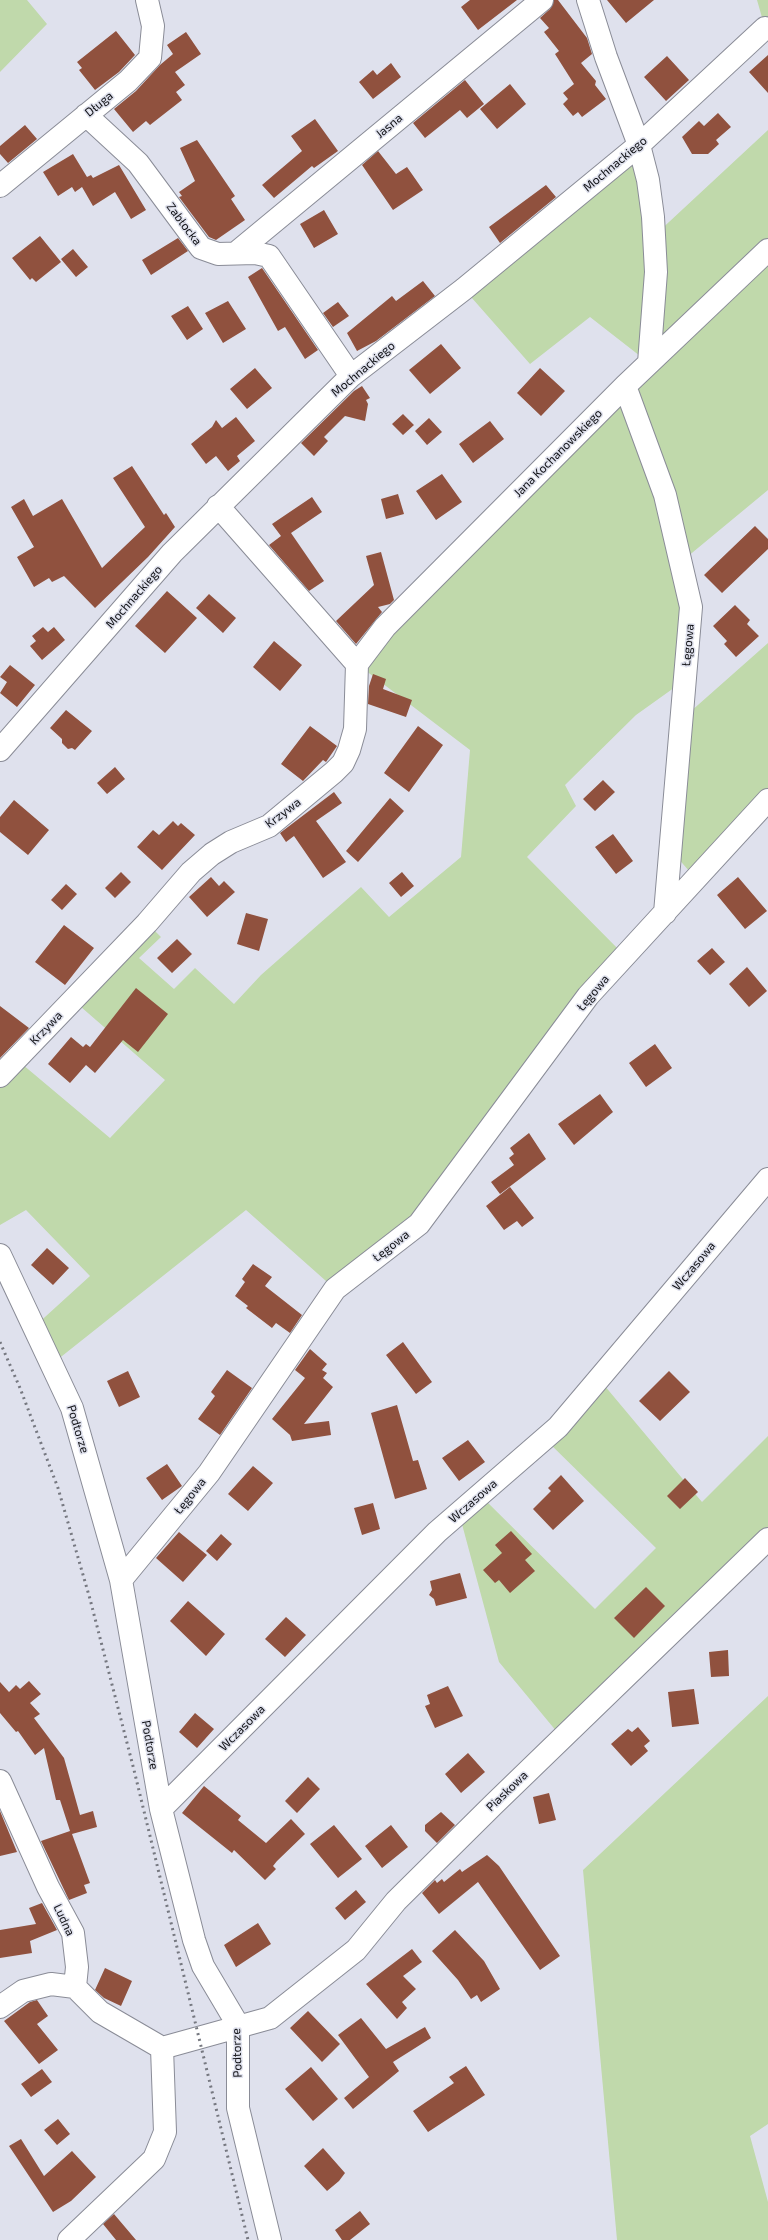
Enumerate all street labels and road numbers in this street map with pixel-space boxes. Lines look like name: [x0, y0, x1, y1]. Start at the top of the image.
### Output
street label: Długa: [82, 88, 116, 120]
street label: Jasna: [373, 111, 405, 141]
street label: Mochnackiego: [580, 133, 650, 195]
street label: Zabłocka: [163, 200, 205, 248]
street label: Mochnackiego: [328, 338, 398, 400]
street label: Jana Kochanowskiego: [511, 406, 605, 500]
street label: Mochnackiego: [103, 563, 165, 631]
street label: Łęgowa: [679, 623, 697, 667]
street label: Krzywa: [262, 795, 304, 831]
street label: Łęgowa: [574, 972, 612, 1014]
street label: Krzywa: [27, 1008, 65, 1048]
street label: Łęgowa: [370, 1227, 412, 1265]
street label: Wczasowa: [670, 1239, 718, 1293]
street label: Podtorze: [64, 1403, 92, 1455]
street label: Łęgowa: [171, 1475, 209, 1517]
street label: Wczasowa: [446, 1476, 500, 1526]
street label: Wczasowa: [216, 1702, 268, 1754]
street label: Podtorze: [139, 1719, 161, 1771]
street label: Piaskowa: [483, 1768, 531, 1814]
street label: Ludna: [50, 1902, 78, 1938]
street label: Podtorze: [229, 2028, 245, 2078]

